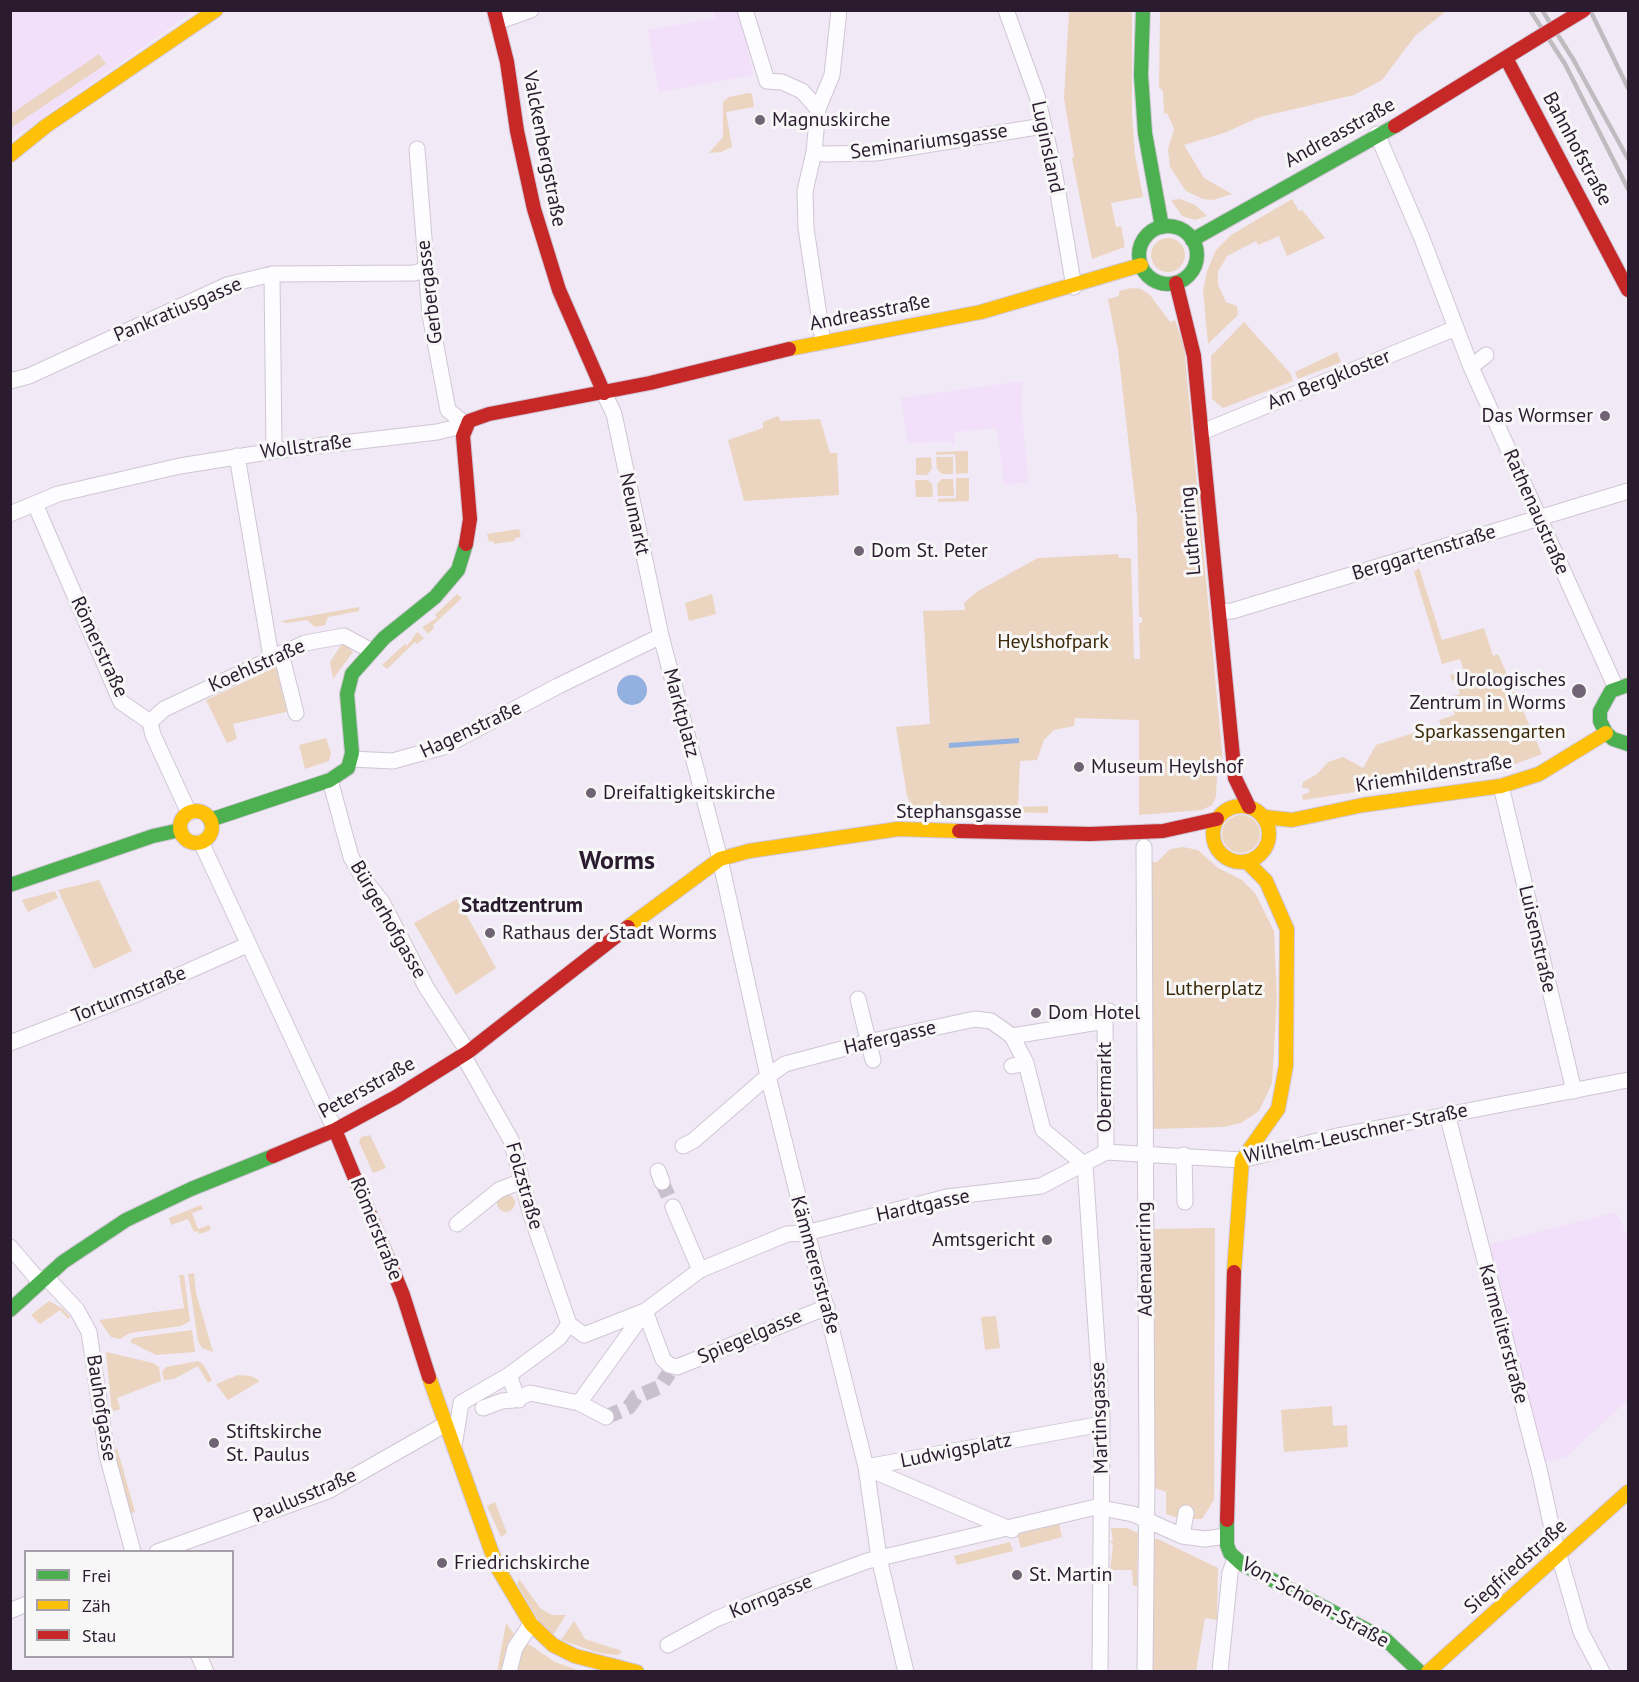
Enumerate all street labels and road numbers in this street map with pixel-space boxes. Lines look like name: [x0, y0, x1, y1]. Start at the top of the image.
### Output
street label: Valckenbergstraße: [517, 69, 571, 229]
street label: Bahnhofstraße: [1537, 88, 1617, 210]
street label: Andreasstraße: [1281, 93, 1399, 173]
street label: Luginsland: [1026, 99, 1068, 195]
street label: Seminariumsgasse: [849, 119, 1009, 165]
street label: Gerbergasse: [412, 239, 448, 345]
street label: Pankratiusgasse: [110, 272, 246, 348]
street label: Andreasstraße: [808, 290, 932, 336]
street label: Am Bergkloster: [1264, 344, 1394, 416]
street label: Wollstraße: [259, 429, 353, 465]
street label: Rathenaustraße: [1498, 445, 1574, 579]
street label: Neumarkt: [614, 471, 654, 557]
street label: Lutherring: [1175, 486, 1207, 576]
street label: Berggartenstraße: [1349, 520, 1499, 586]
street label: Römerstraße: [65, 593, 133, 701]
street label: Koehlstraße: [205, 634, 309, 698]
street label: Marktplatz: [658, 666, 704, 760]
street label: Hagenstraße: [416, 696, 526, 764]
street label: Kriemhildenstraße: [1354, 750, 1514, 798]
street label: Stephansgasse: [896, 800, 1022, 824]
street label: Bürgerhofgasse: [345, 857, 431, 983]
street label: Luisenstraße: [1513, 883, 1561, 995]
street label: Torturmstraße: [68, 961, 190, 1029]
street label: Hafergasse: [841, 1016, 939, 1060]
street label: Obermarkt: [1093, 1042, 1117, 1132]
street label: Petersstraße: [315, 1052, 419, 1124]
street label: Wilhelm-Leuschner-Straße: [1242, 1099, 1470, 1169]
street label: Folzstraße: [500, 1140, 548, 1232]
street label: Römerstraße: [344, 1174, 408, 1284]
street label: Hardtgasse: [874, 1184, 972, 1228]
street label: Kämmererstraße: [785, 1193, 845, 1337]
street label: Adenauerring: [1132, 1201, 1158, 1317]
street label: Karmeliterstraße: [1473, 1262, 1533, 1406]
street label: Spiegelgasse: [694, 1304, 806, 1370]
street label: Bauhofgasse: [81, 1353, 121, 1463]
street label: Martinsgasse: [1086, 1361, 1114, 1475]
street label: Ludwigsplatz: [898, 1428, 1014, 1474]
street label: Paulusstraße: [250, 1463, 360, 1529]
street label: Siegfriedstraße: [1460, 1515, 1572, 1619]
street label: Von-Schoen-Straße: [1237, 1553, 1393, 1653]
street label: Korngasse: [726, 1570, 816, 1624]

